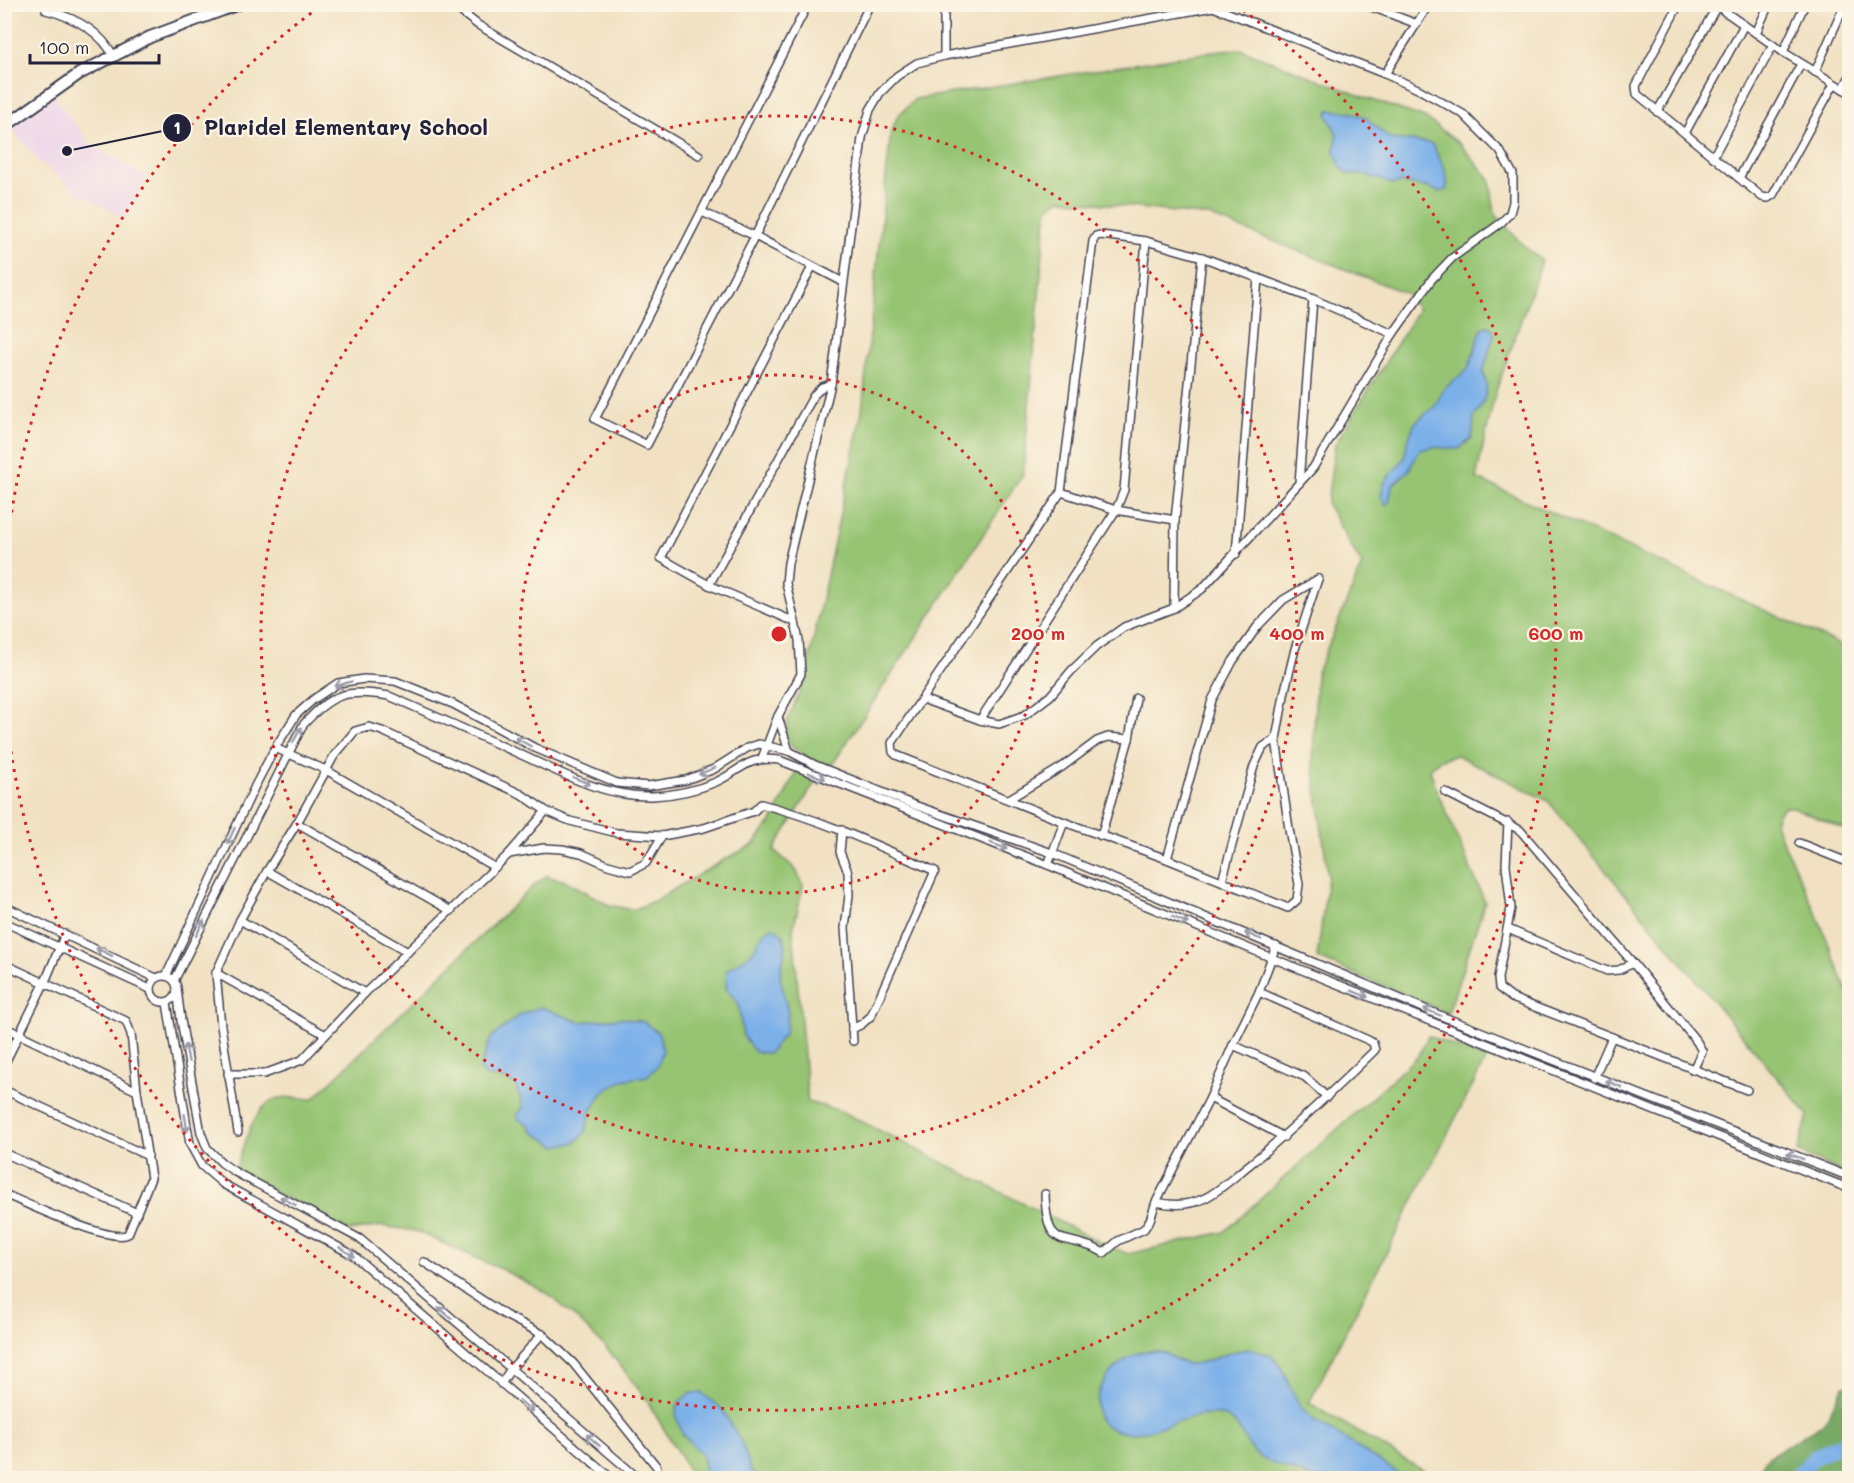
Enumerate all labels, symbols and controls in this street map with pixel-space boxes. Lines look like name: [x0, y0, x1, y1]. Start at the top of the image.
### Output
scale bar: [30, 27, 159, 65]
text: 100 m: [39, 35, 89, 59]
callout: Plaridel Elementary School: [162, 108, 500, 147]
text: Plaridel Elementary School: [204, 113, 488, 141]
text: 1: [173, 115, 181, 139]
text: 200 m: [1011, 621, 1065, 645]
text: 400 m: [1269, 621, 1325, 645]
text: 600 m: [1529, 621, 1583, 645]
centre of rings: [769, 624, 789, 644]
one-way arrow: [334, 679, 353, 690]
one-way arrow: [291, 727, 303, 744]
one-way arrow: [515, 736, 532, 748]
one-way arrow: [699, 766, 717, 777]
one-way arrow: [808, 771, 826, 782]
one-way arrow: [572, 776, 591, 787]
one-way arrow: [225, 826, 237, 844]
one-way arrow: [990, 841, 1008, 852]
one-way arrow: [1170, 915, 1189, 926]
one-way arrow: [195, 920, 207, 938]
one-way arrow: [1244, 930, 1263, 941]
one-way arrow: [95, 946, 113, 958]
one-way arrow: [1351, 989, 1369, 1000]
one-way arrow: [1424, 1006, 1442, 1017]
one-way arrow: [181, 1043, 192, 1063]
one-way arrow: [1605, 1078, 1624, 1089]
one-way arrow: [181, 1112, 192, 1132]
one-way arrow: [1786, 1150, 1805, 1161]
one-way arrow: [279, 1194, 297, 1206]
one-way arrow: [338, 1246, 355, 1258]
one-way arrow: [438, 1306, 453, 1320]
one-way arrow: [518, 1399, 533, 1413]
one-way arrow: [585, 1434, 601, 1447]

